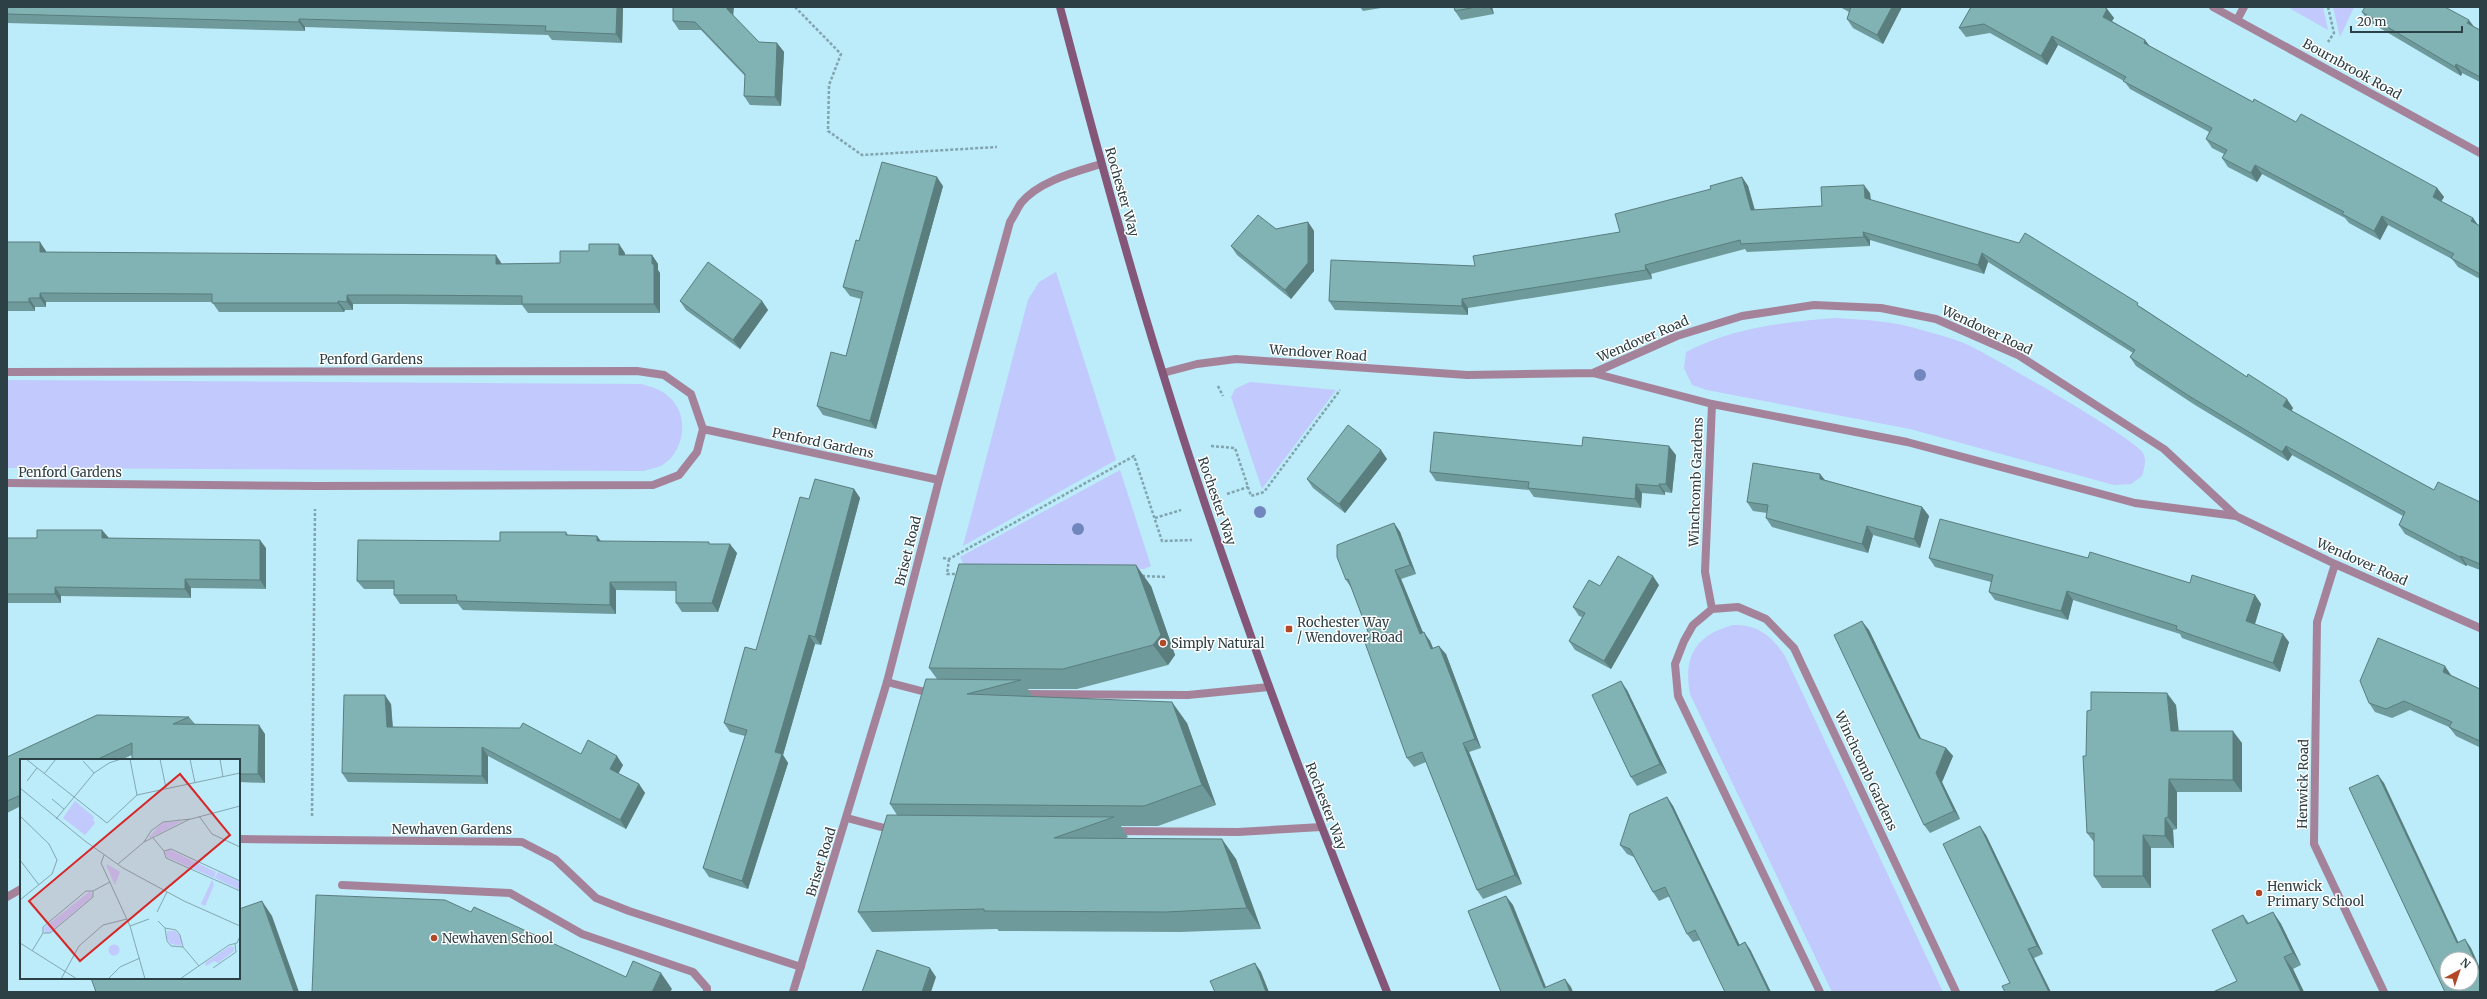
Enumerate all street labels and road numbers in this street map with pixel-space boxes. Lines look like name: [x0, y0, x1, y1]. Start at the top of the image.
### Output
street label: Bournbrook Road: [2300, 35, 2405, 103]
street label: Rochester Way: [1101, 145, 1143, 239]
street label: Wendover Road: [1938, 301, 2035, 358]
street label: Wendover Road: [1594, 312, 1691, 366]
street label: Wendover Road: [1268, 341, 1368, 365]
street label: Penford Gardens: [319, 351, 423, 368]
street label: Winchcomb Gardens: [1685, 417, 1707, 548]
street label: Penford Gardens: [771, 424, 875, 462]
street label: Rochester Way: [1194, 455, 1240, 548]
street label: Penford Gardens: [18, 464, 122, 481]
street label: Briset Road: [891, 514, 925, 588]
street label: Wendover Road: [2313, 534, 2410, 590]
street label: Winchcomb Gardens: [1830, 708, 1901, 833]
street label: Henwick Road: [2294, 739, 2312, 829]
street label: Rochester Way: [1302, 760, 1351, 853]
street label: Newhaven Gardens: [392, 821, 512, 838]
street label: Briset Road: [802, 825, 840, 899]

